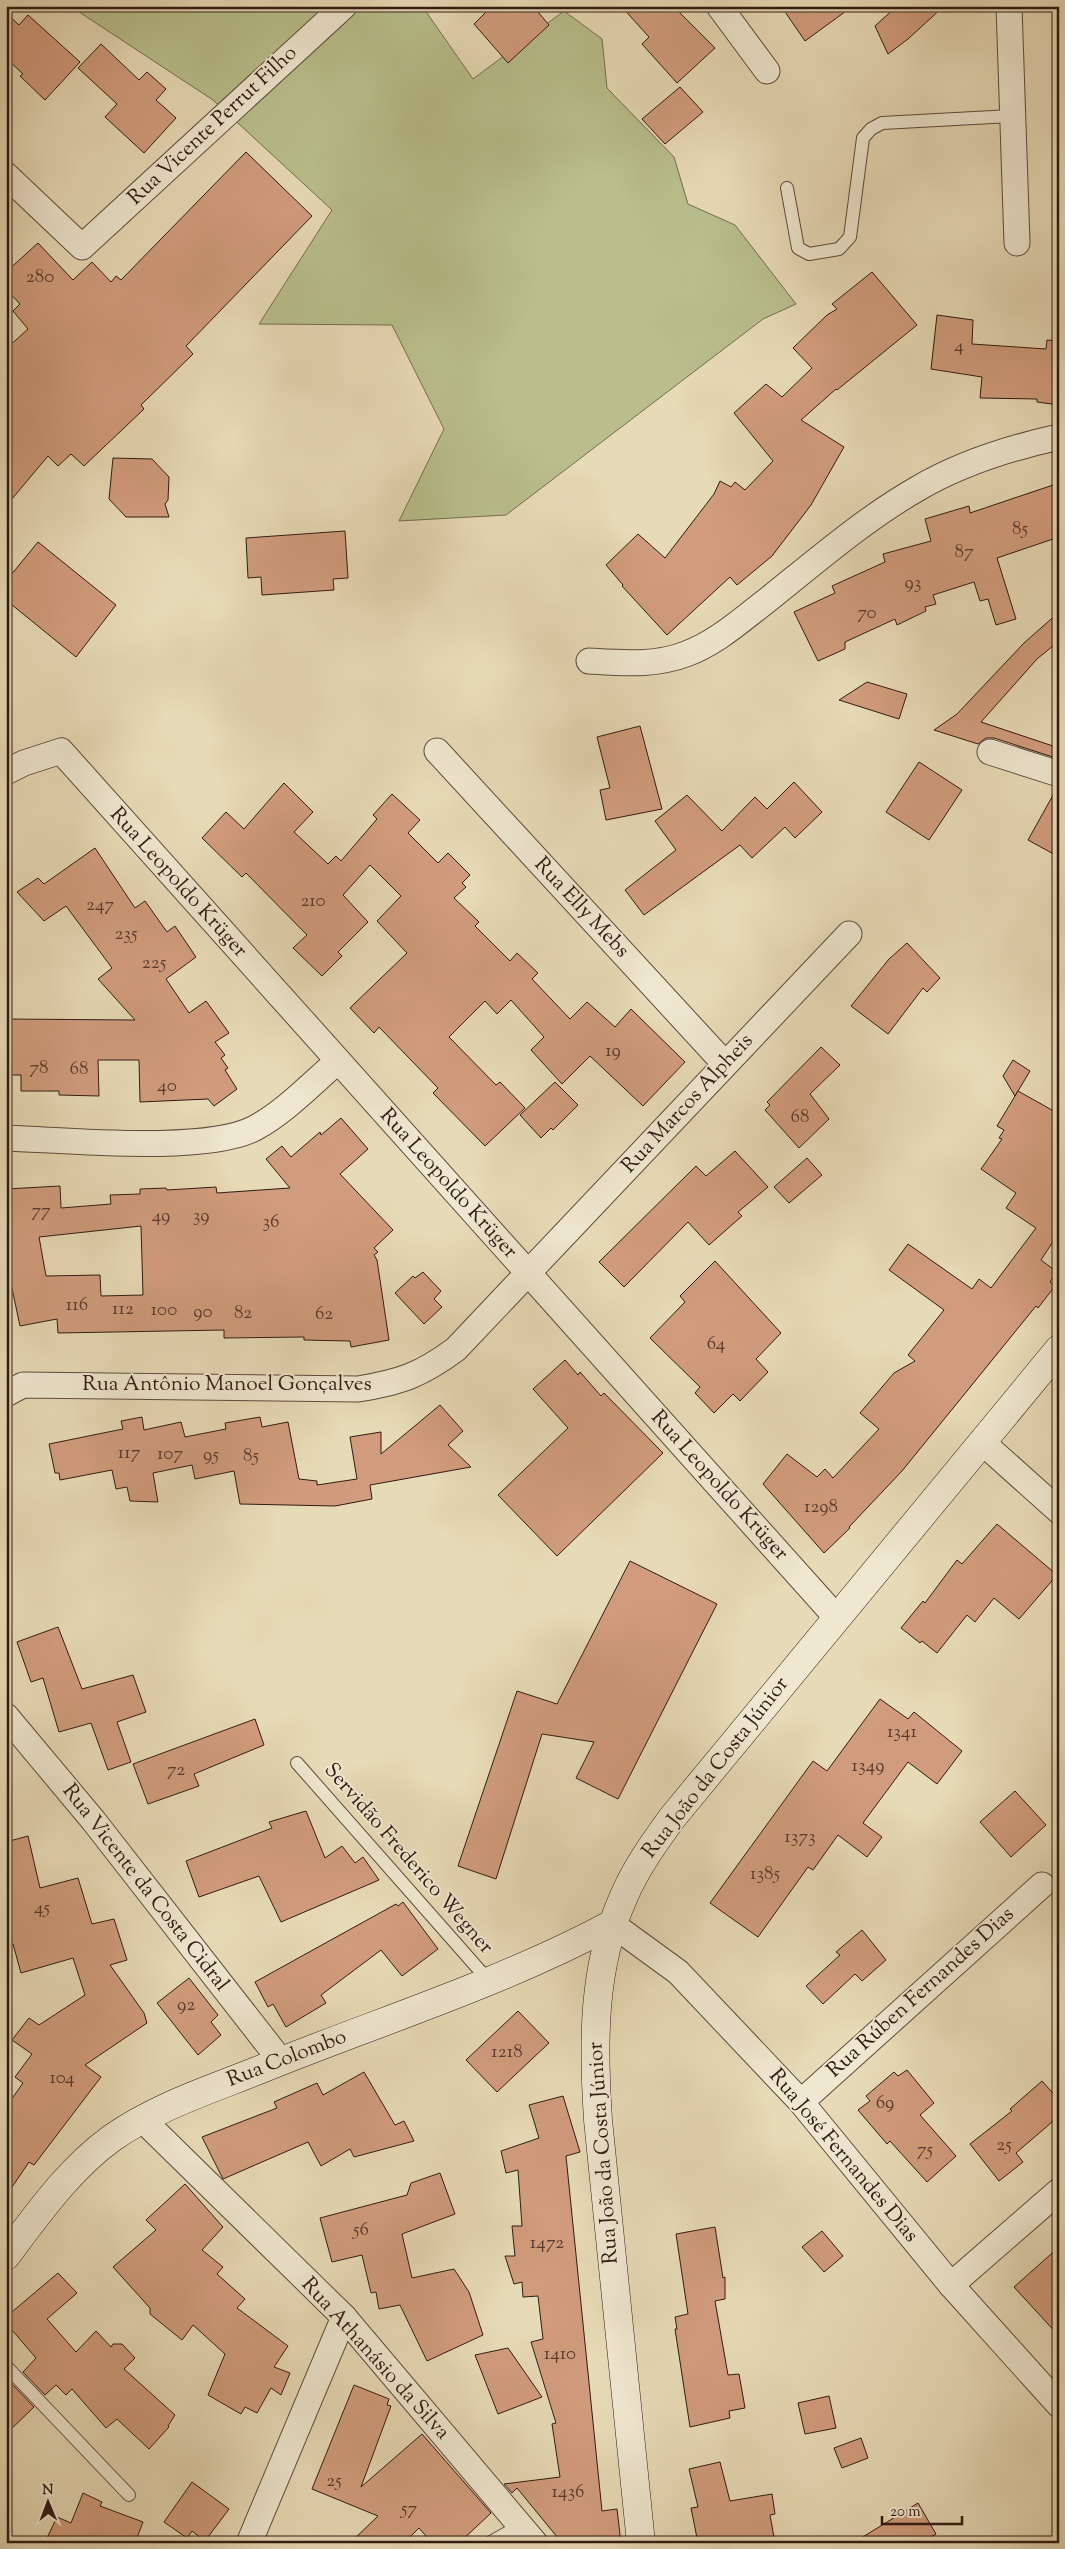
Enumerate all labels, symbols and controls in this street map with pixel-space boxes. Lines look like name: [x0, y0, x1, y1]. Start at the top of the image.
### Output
street label: Rua Vicente Perrut Filho: [122, 39, 304, 213]
house number: 280: [26, 264, 54, 291]
house number: 4: [954, 333, 964, 360]
house number: 85: [1012, 516, 1029, 543]
house number: 87: [954, 539, 974, 566]
house number: 93: [905, 570, 921, 597]
house number: 70: [857, 600, 877, 627]
street label: Rua Leopoldo Krüger: [102, 801, 254, 965]
street label: Rua Elly Mebs: [526, 851, 636, 965]
house number: 210: [300, 888, 326, 915]
house number: 247: [86, 892, 114, 919]
house number: 235: [114, 921, 138, 948]
house number: 225: [142, 950, 167, 977]
street label: Rua Marcos Alpheis: [615, 1027, 761, 1181]
house number: 19: [605, 1038, 621, 1065]
house number: 78: [29, 1055, 49, 1082]
house number: 68: [70, 1056, 88, 1083]
house number: 40: [157, 1073, 177, 1100]
street label: Rua Leopoldo Krüger: [372, 1102, 524, 1266]
house number: 68: [791, 1104, 809, 1131]
house number: 77: [31, 1198, 51, 1225]
house number: 49: [152, 1203, 170, 1230]
house number: 39: [193, 1203, 209, 1230]
house number: 36: [263, 1209, 279, 1236]
house number: 116: [66, 1292, 88, 1319]
house number: 112: [112, 1296, 134, 1323]
house number: 100: [151, 1297, 177, 1324]
house number: 90: [193, 1299, 213, 1326]
house number: 82: [234, 1300, 252, 1327]
house number: 62: [315, 1301, 333, 1328]
house number: 64: [707, 1331, 726, 1358]
street label: Rua Antônio Manoel Gonçalves: [82, 1370, 372, 1400]
street label: Rua Leopoldo Krüger: [643, 1404, 795, 1568]
house number: 117: [118, 1440, 141, 1467]
house number: 107: [157, 1441, 183, 1468]
house number: 95: [203, 1442, 219, 1469]
house number: 85: [243, 1443, 260, 1470]
house number: 1298: [804, 1494, 838, 1521]
street label: Rua João da Costa Júnior: [636, 1671, 797, 1865]
house number: 1341: [887, 1719, 918, 1746]
house number: 1349: [852, 1753, 884, 1780]
house number: 72: [167, 1757, 185, 1784]
street label: Servidão Frederico Wegner: [316, 1757, 500, 1961]
street label: Rua Vicente da Costa Cidral: [54, 1778, 236, 1998]
house number: 1373: [784, 1824, 816, 1851]
house number: 1385: [750, 1861, 781, 1888]
house number: 45: [34, 1895, 51, 1922]
street label: Rua Rúben Fernandes Dias: [821, 1900, 1021, 2086]
house number: 92: [177, 1992, 195, 2019]
street label: Rua Colombo: [223, 2022, 351, 2096]
house number: 1218: [491, 2039, 523, 2066]
street label: Rua João da Costa Júnior: [581, 2041, 627, 2265]
street label: Rua José Fernandes Dias: [761, 2063, 925, 2249]
house number: 104: [50, 2065, 75, 2092]
house number: 69: [876, 2090, 894, 2117]
house number: 25: [996, 2132, 1012, 2159]
house number: 75: [917, 2137, 934, 2164]
house number: 56: [352, 2217, 369, 2244]
house number: 1472: [530, 2230, 564, 2257]
street label: Rua Athanásio da Silva: [294, 2271, 457, 2447]
house number: 1410: [544, 2341, 576, 2368]
house number: 25: [326, 2468, 342, 2495]
north arrow: [22, 2476, 72, 2526]
house number: 1436: [552, 2479, 584, 2506]
text: N: [42, 2481, 54, 2501]
scale bar: [882, 2494, 962, 2526]
house number: 57: [400, 2496, 417, 2523]
text: 20 m: [890, 2502, 921, 2523]

